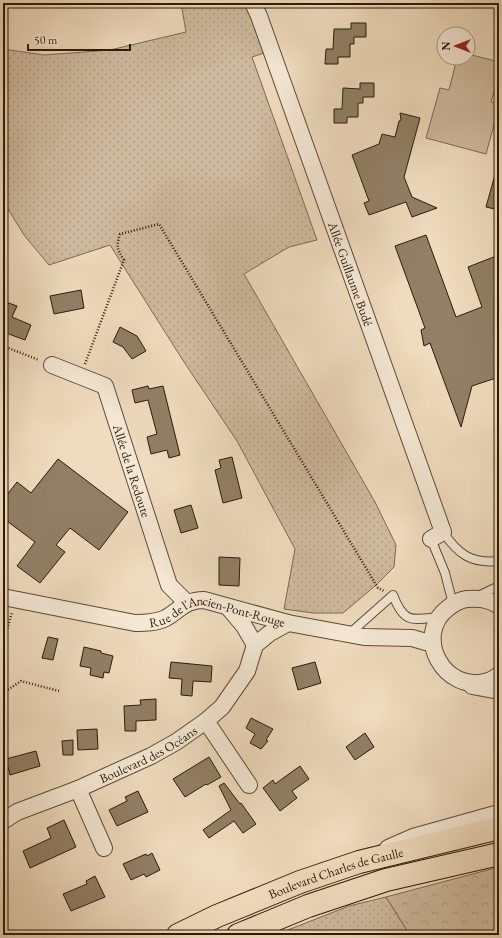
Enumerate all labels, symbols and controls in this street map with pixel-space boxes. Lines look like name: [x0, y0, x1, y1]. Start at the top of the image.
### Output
scale bar: [28, 26, 130, 52]
north arrow: [436, 26, 476, 66]
text: 50 m: [34, 32, 58, 48]
text: N: [439, 41, 453, 50]
street label: Allée Guillaume Budé: [324, 218, 377, 328]
street label: Allée de la Redoute: [109, 421, 155, 519]
text: Rue de l'Ancien-Pont-Rouge: [148, 591, 287, 631]
street label: Rue de l'Ancien-Pont-Rouge: [146, 615, 290, 631]
street label: Boulevard des Océans: [96, 722, 200, 787]
street label: Boulevard Charles de Gaulle: [266, 843, 405, 903]

